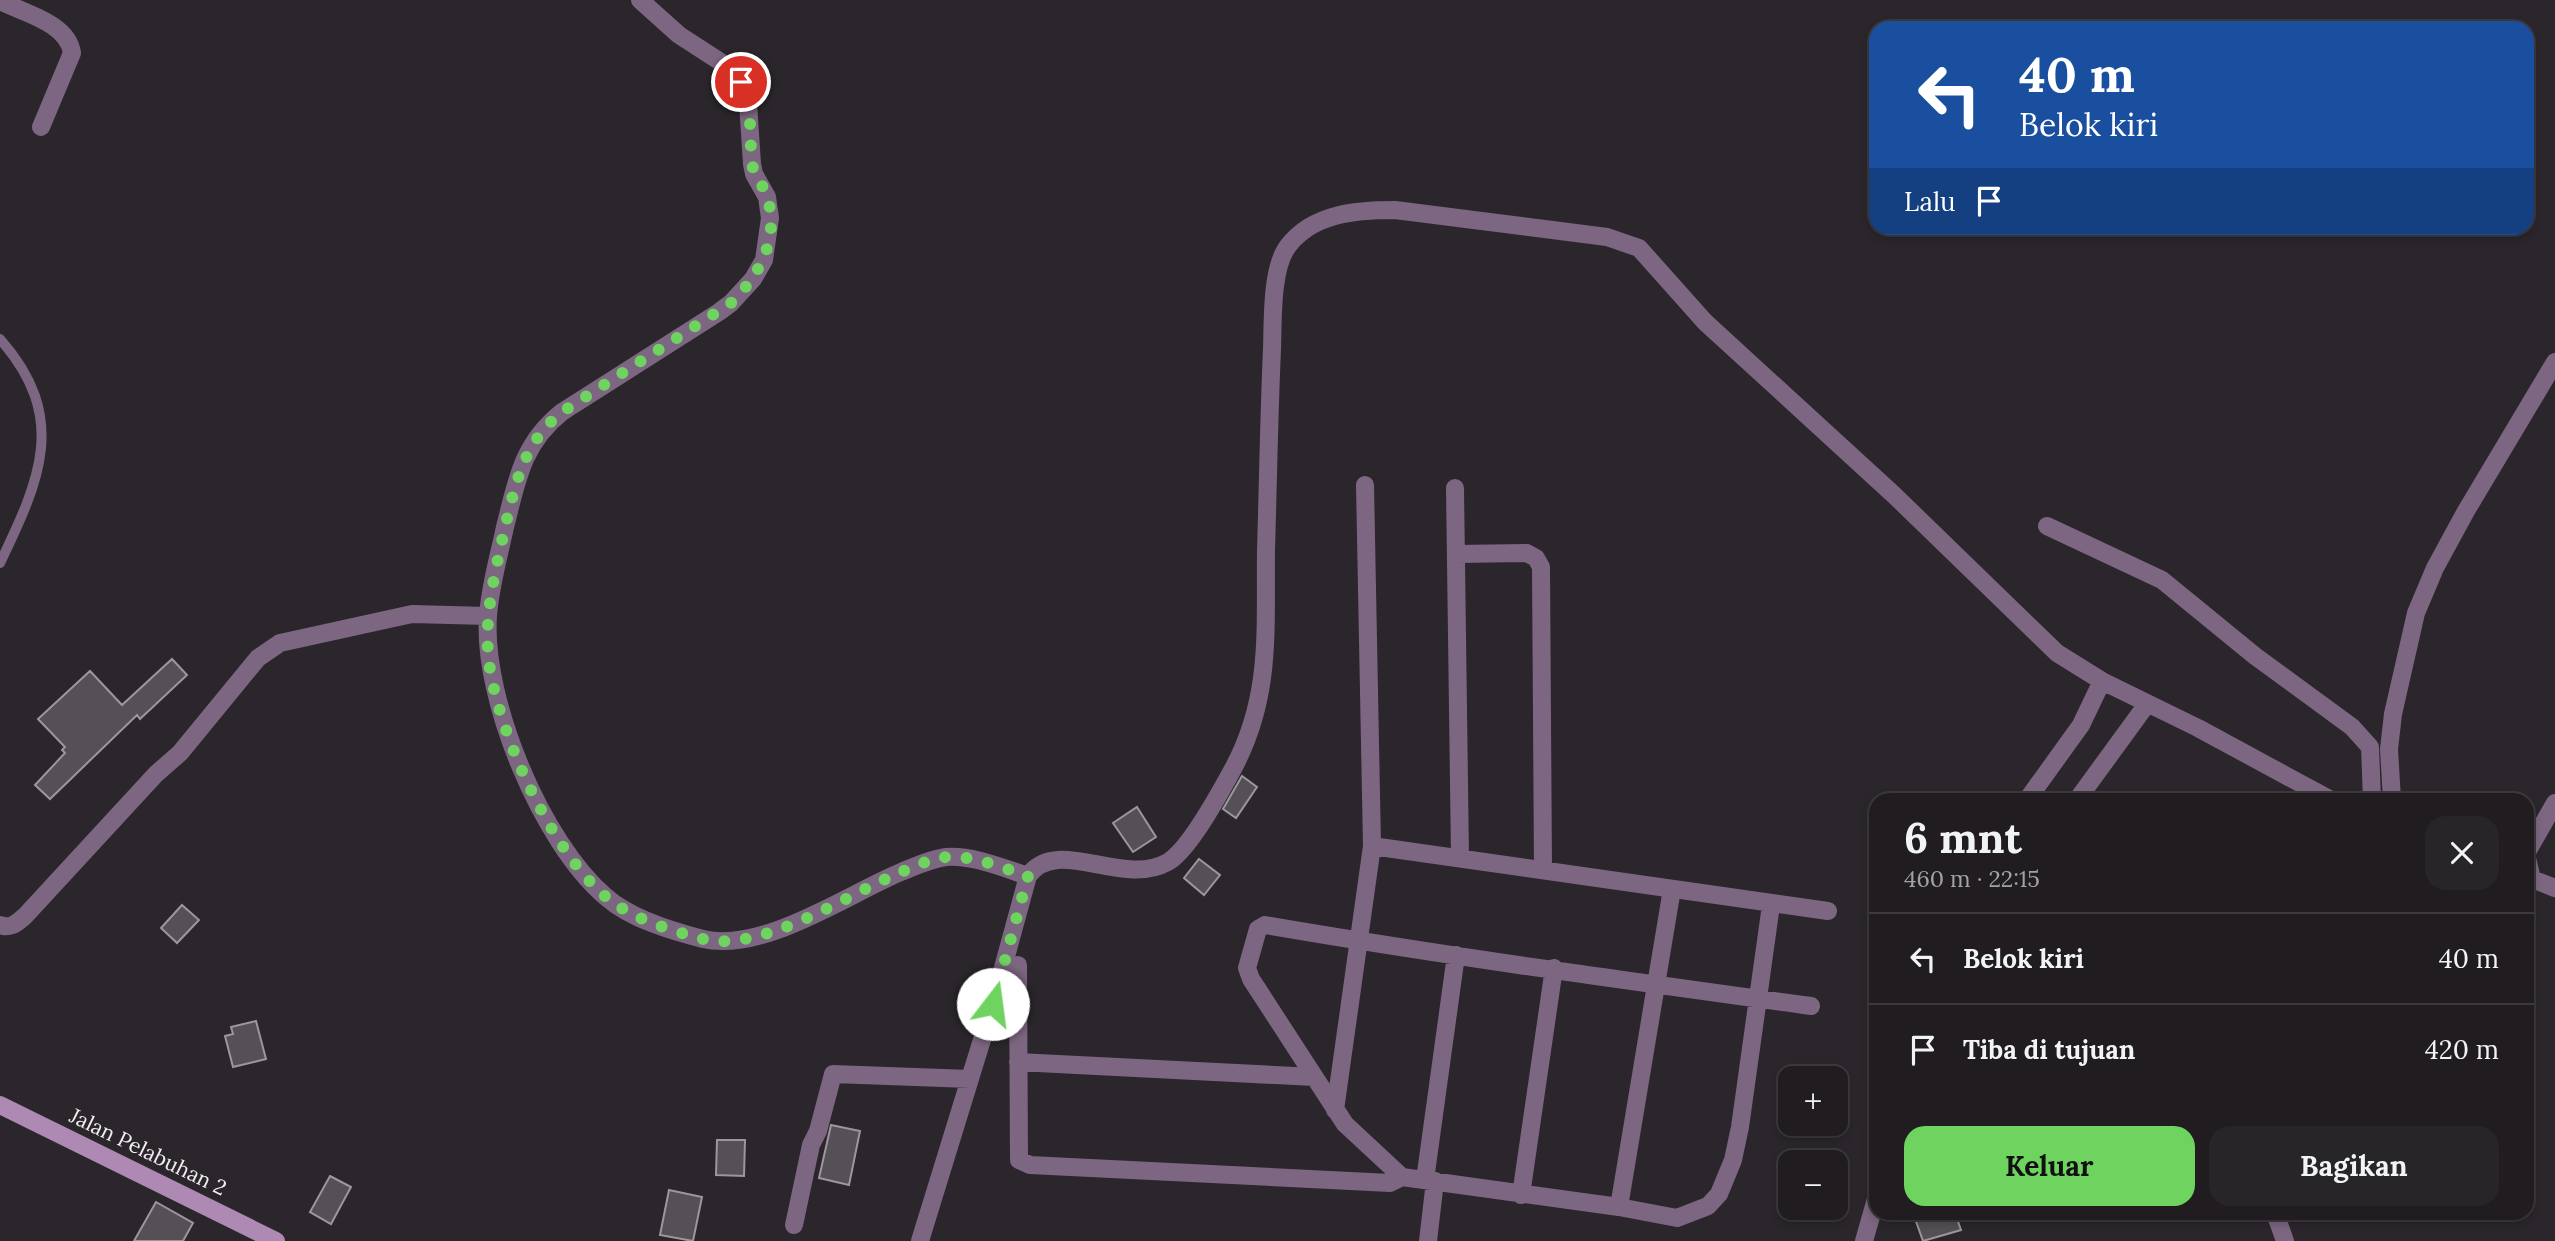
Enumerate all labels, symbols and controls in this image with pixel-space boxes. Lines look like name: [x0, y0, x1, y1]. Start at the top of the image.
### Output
text: 40 m: [2019, 43, 2135, 105]
icon: left: [1904, 49, 1995, 140]
pin: [711, 52, 771, 112]
icon: arrive: [722, 63, 760, 101]
text: Belok kiri: [2019, 104, 2158, 145]
icon: arrive: [1970, 182, 2008, 220]
text: Lalu: [1904, 185, 1956, 218]
text: 6 mnt: [1904, 811, 2022, 865]
button: close: [2425, 816, 2499, 890]
text: 460 m · 22:15: [1904, 864, 2040, 893]
icon: left: [1904, 940, 1942, 978]
text: Belok kiri: [1963, 942, 2084, 975]
text: 40 m: [2439, 942, 2499, 975]
position arrow: [956, 967, 1030, 1041]
icon: arrive: [1904, 1031, 1942, 1069]
text: Tiba di tujuan: [1963, 1033, 2135, 1066]
text: 420 m: [2425, 1033, 2499, 1066]
map controls: [1778, 1066, 1848, 1220]
button: +: [1778, 1066, 1848, 1136]
street label: Jalan Pelabuhan 2: [64, 1101, 231, 1201]
button: Keluar: [1904, 1126, 2195, 1206]
button: Bagikan: [2209, 1126, 2499, 1206]
button: −: [1778, 1150, 1848, 1220]

